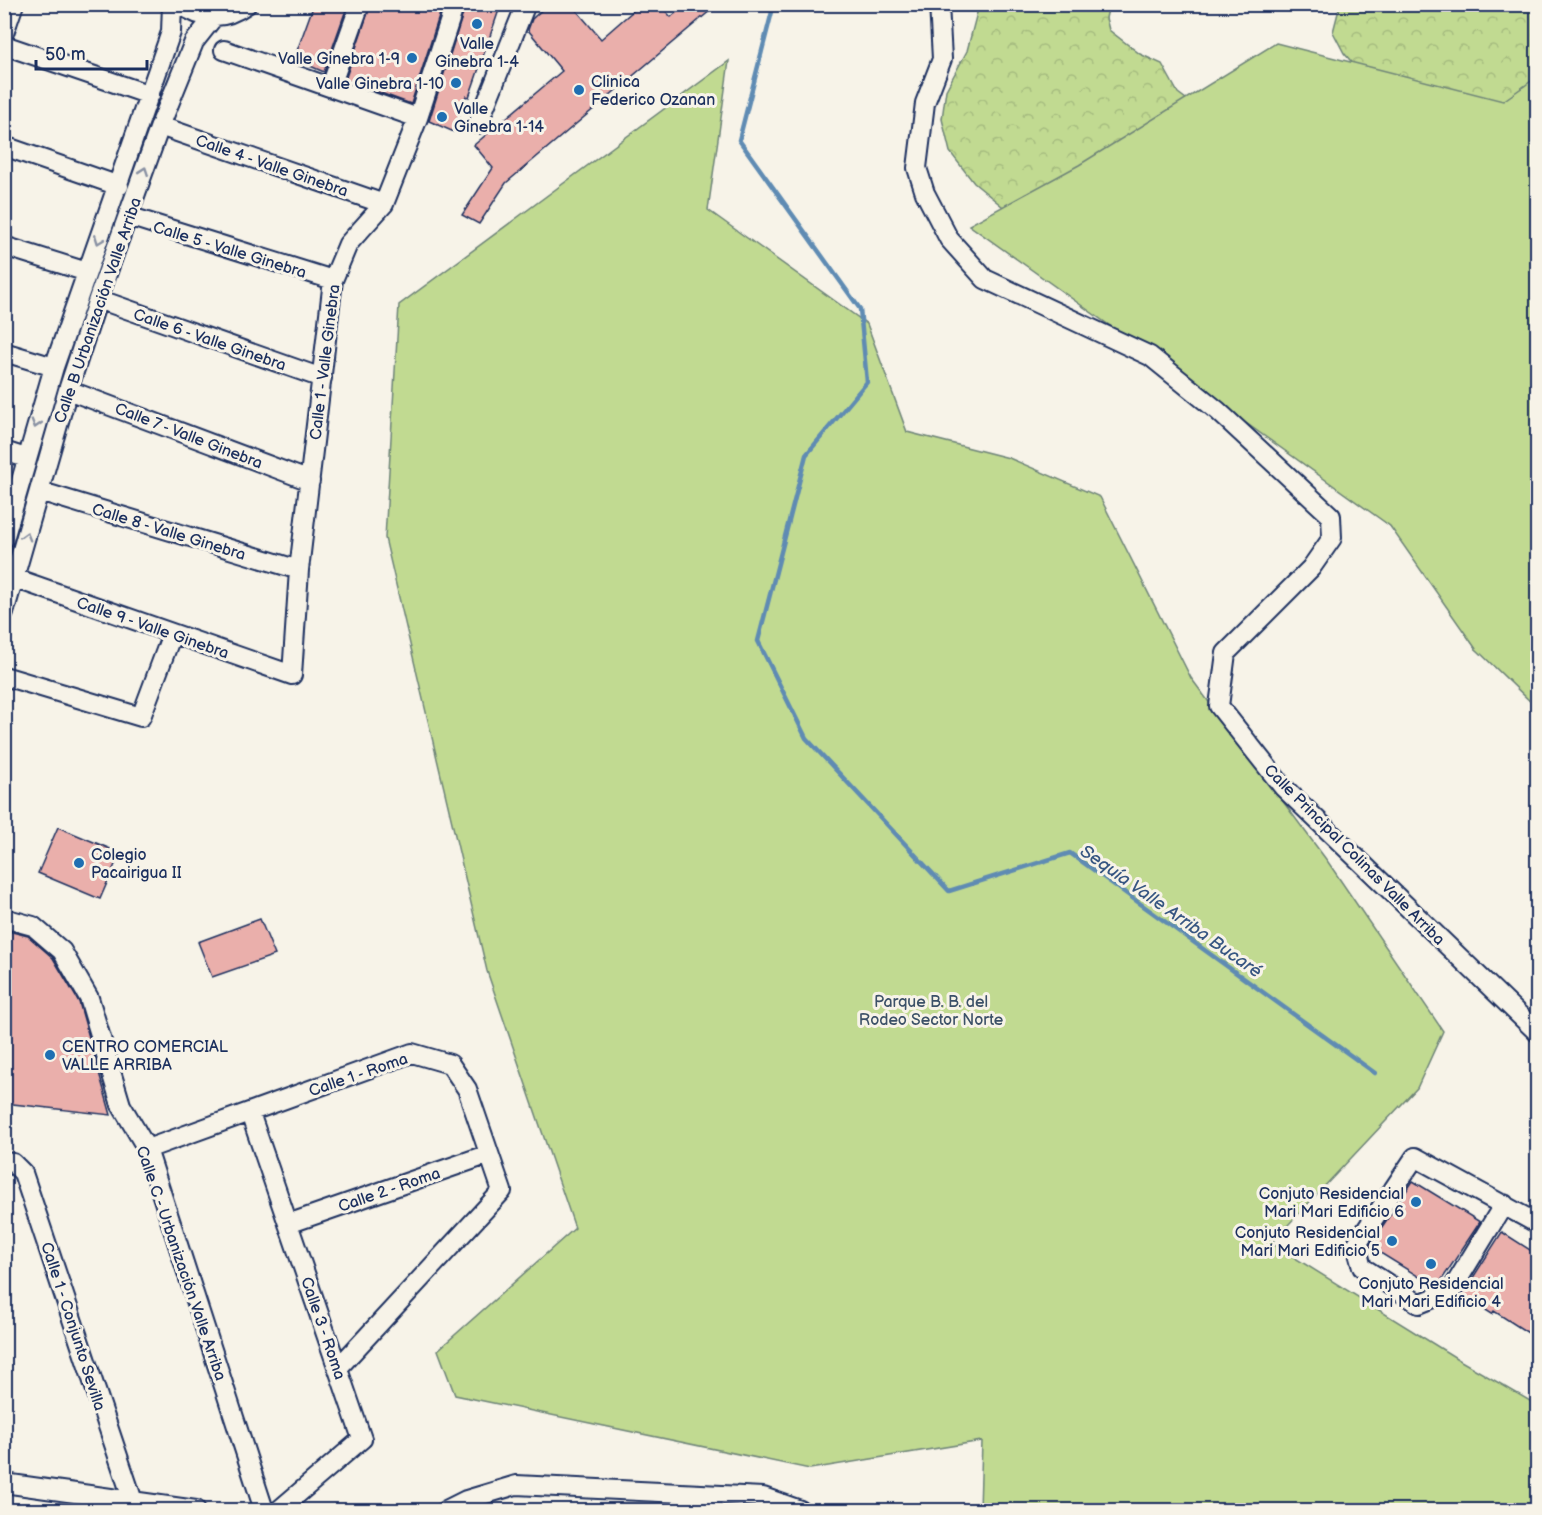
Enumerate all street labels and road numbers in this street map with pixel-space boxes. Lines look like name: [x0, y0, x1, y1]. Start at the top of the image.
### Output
street label: Calle 4 - Valle Ginebra: [193, 131, 350, 201]
street label: Calle B Urbanización Valle Arriba: [51, 195, 146, 426]
street label: Calle 5 - Valle Ginebra: [151, 218, 309, 283]
street label: Calle 1 - Valle Ginebra: [307, 283, 344, 441]
street label: Calle 6 - Valle Ginebra: [131, 305, 288, 375]
street label: Calle 7 - Valle Ginebra: [112, 399, 265, 473]
street label: Calle 8 - Valle Ginebra: [89, 500, 248, 565]
street label: Calle 9 - Valle Ginebra: [74, 593, 231, 663]
street label: Calle Principal Colinas Valle Arriba: [1260, 761, 1448, 949]
street label: Calle 1 - Roma: [306, 1050, 410, 1101]
street label: Calle C - Urbanización Valle Arriba: [131, 1144, 230, 1383]
street label: Calle 2 - Roma: [336, 1164, 443, 1217]
street label: Calle 1 - Conjunto Sevilla: [36, 1240, 109, 1413]
street label: Calle 3 - Roma: [296, 1275, 349, 1382]

